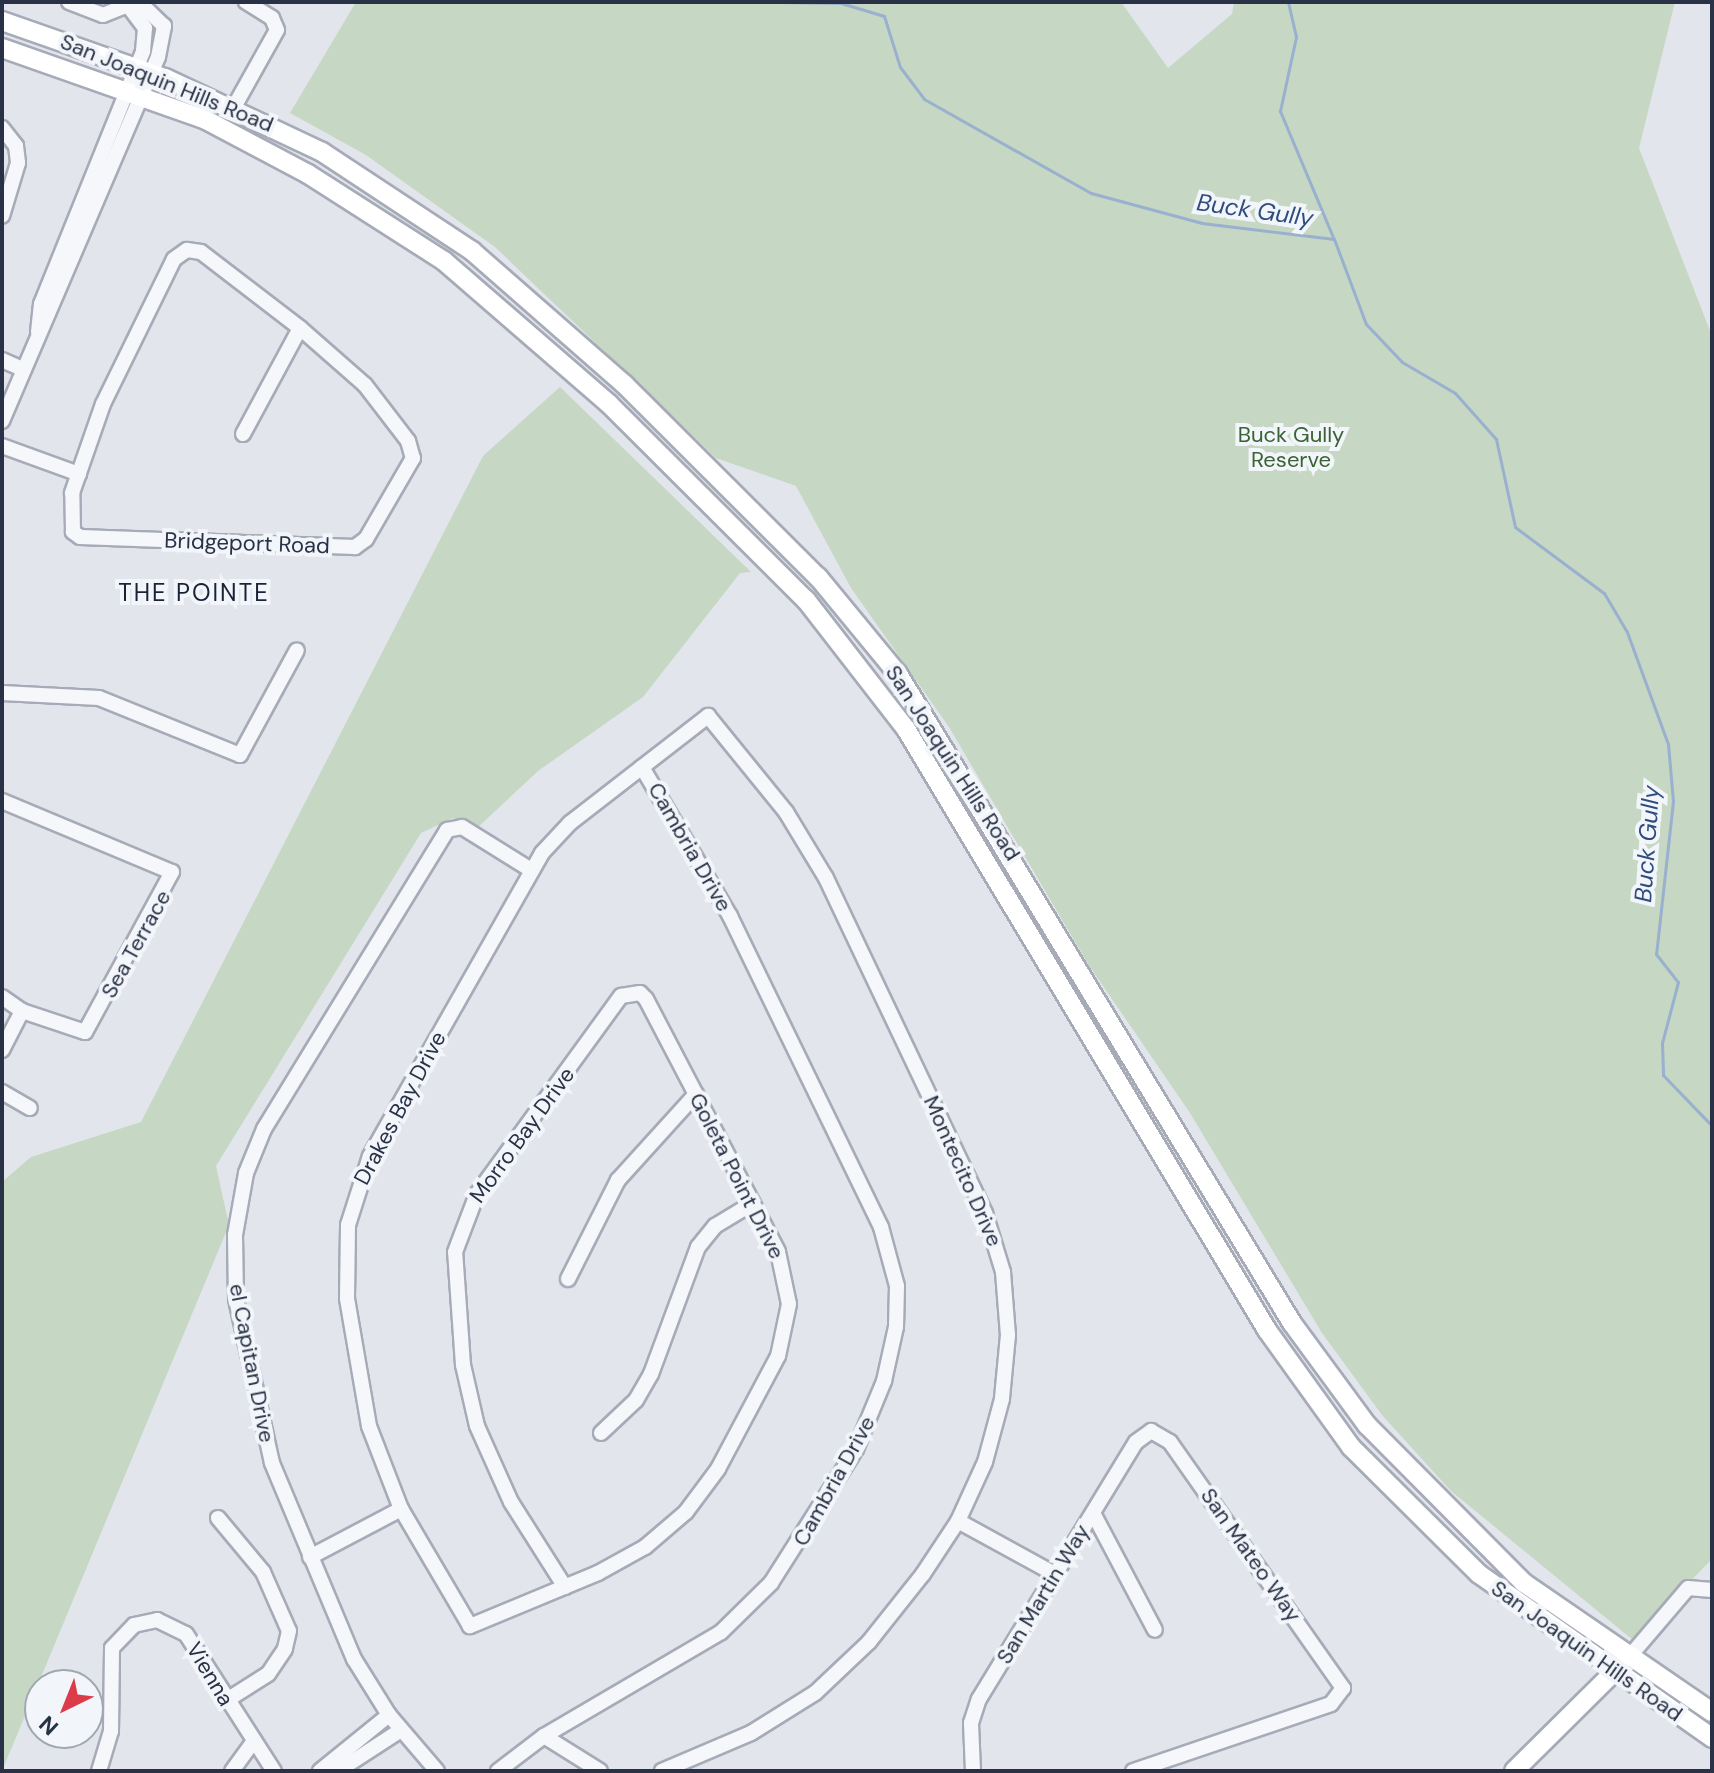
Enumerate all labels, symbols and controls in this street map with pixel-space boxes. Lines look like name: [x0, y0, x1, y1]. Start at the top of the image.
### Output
street label: San Joaquin Hills Road: [57, 28, 277, 138]
water label: Buck Gully: [1195, 188, 1315, 232]
park label: Buck Gully Reserve: [1238, 421, 1344, 472]
street label: Bridgeport Road: [164, 527, 330, 559]
district label: THE POINTE: [118, 579, 270, 607]
street label: San Joaquin Hills Road: [880, 660, 1026, 866]
street label: Cambria Drive: [642, 778, 738, 916]
water label: Buck Gully: [1629, 784, 1665, 904]
street label: Sea Terrace: [96, 885, 176, 1003]
street label: Drakes Bay Drive: [348, 1027, 452, 1189]
street label: Morro Bay Drive: [464, 1062, 580, 1208]
street label: Goleta Point Drive: [684, 1089, 790, 1263]
street label: Montecito Drive: [918, 1092, 1008, 1250]
street label: el Capitan Drive: [224, 1281, 280, 1445]
street label: Cambria Drive: [787, 1411, 881, 1551]
street label: San Mateo Way: [1195, 1483, 1307, 1627]
street label: San Martin Way: [991, 1519, 1095, 1669]
street label: San Joaquin Hills Road: [1486, 1575, 1688, 1727]
street label: Vienna: [181, 1637, 239, 1711]
north arrow: [24, 1669, 104, 1749]
text: N: [33, 1709, 64, 1742]

